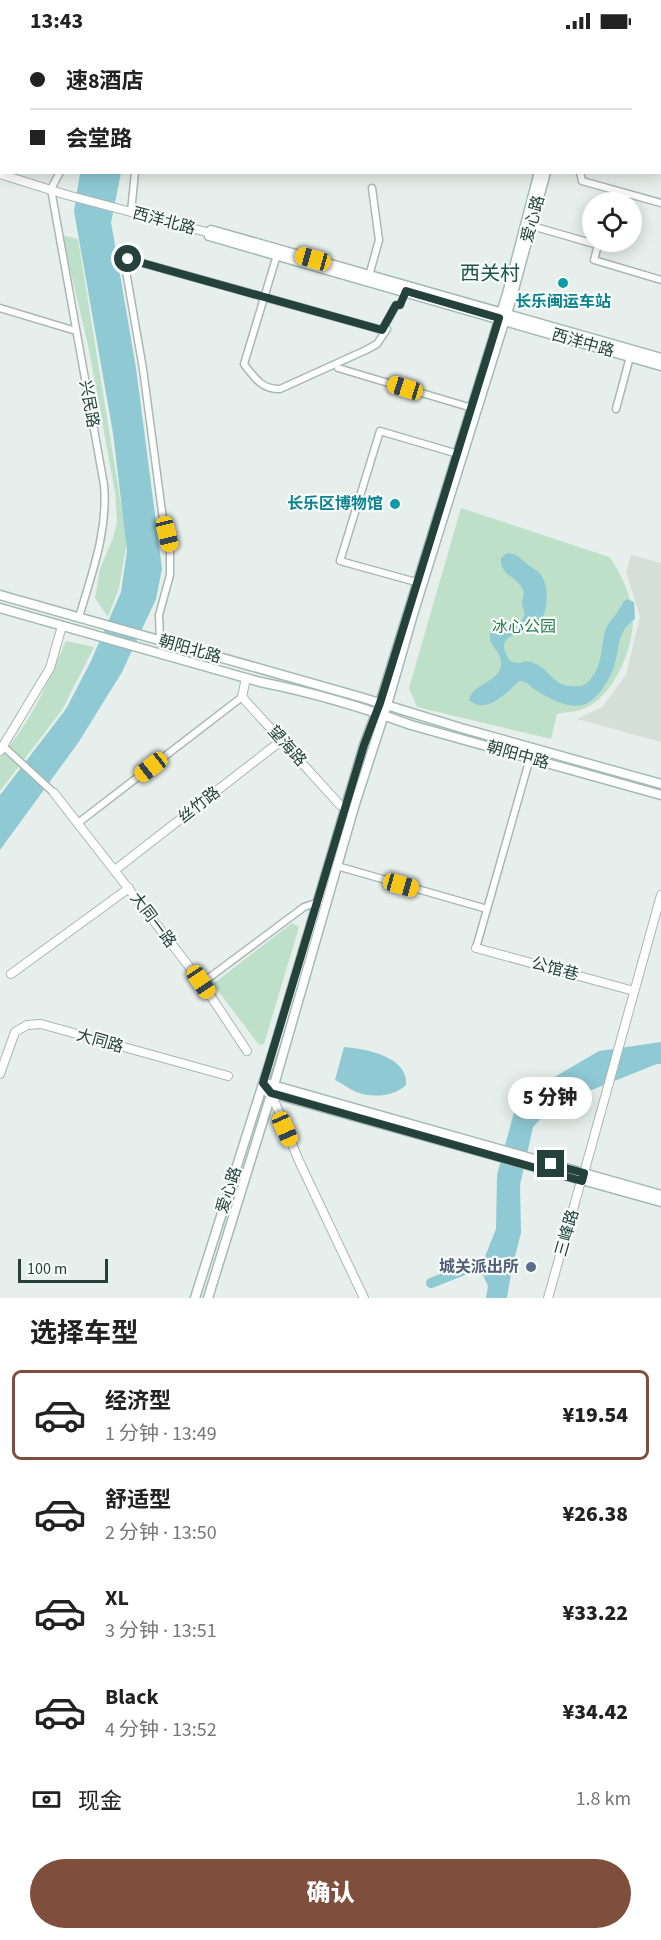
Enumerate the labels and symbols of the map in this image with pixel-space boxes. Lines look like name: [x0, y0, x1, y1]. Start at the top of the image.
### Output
street label: 爱心路: [516, 193, 550, 245]
street label: 西洋北路: [130, 202, 198, 240]
route start: [114, 245, 141, 272]
car: [293, 245, 333, 273]
district label: 西关村: [460, 260, 520, 288]
marker: 长乐闽运车站: [556, 276, 570, 290]
place label: 长乐闽运车站: [515, 291, 611, 313]
street label: 西洋中路: [549, 324, 617, 362]
car: [385, 374, 425, 402]
street label: 兴民路: [74, 378, 104, 430]
place label: 长乐区博物馆: [287, 493, 383, 515]
marker: 长乐区博物馆: [388, 497, 402, 511]
car: [154, 514, 180, 554]
park label: 冰心公园: [492, 616, 556, 638]
street label: 朝阳北路: [156, 630, 224, 668]
street label: 望海路: [263, 721, 311, 771]
street label: 朝阳中路: [484, 736, 552, 774]
car: [131, 749, 171, 785]
street label: 丝竹路: [173, 782, 225, 828]
car: [381, 871, 421, 899]
street label: 大同一路: [125, 888, 181, 952]
street label: 公馆巷: [529, 952, 581, 986]
car: [183, 962, 219, 1002]
street label: 大同路: [74, 1024, 126, 1058]
callout: 5 分钟: [509, 1077, 593, 1119]
car: [269, 1109, 301, 1149]
route end: [537, 1150, 564, 1177]
street label: 爱心路: [211, 1164, 247, 1216]
street label: 三峰路: [550, 1207, 584, 1259]
scale bar: [18, 1256, 108, 1284]
place label: 城关派出所: [439, 1256, 519, 1278]
marker: 城关派出所: [524, 1260, 538, 1274]

